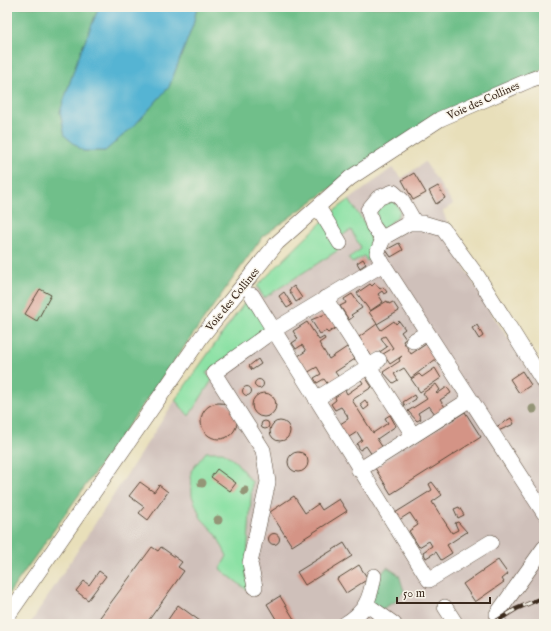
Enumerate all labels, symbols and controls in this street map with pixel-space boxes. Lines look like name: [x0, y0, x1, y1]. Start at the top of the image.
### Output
street label: Voie des Collines: [444, 79, 522, 123]
street label: Voie des Collines: [202, 265, 263, 335]
scale bar: [397, 579, 490, 605]
text: 50 m: [403, 586, 425, 601]

